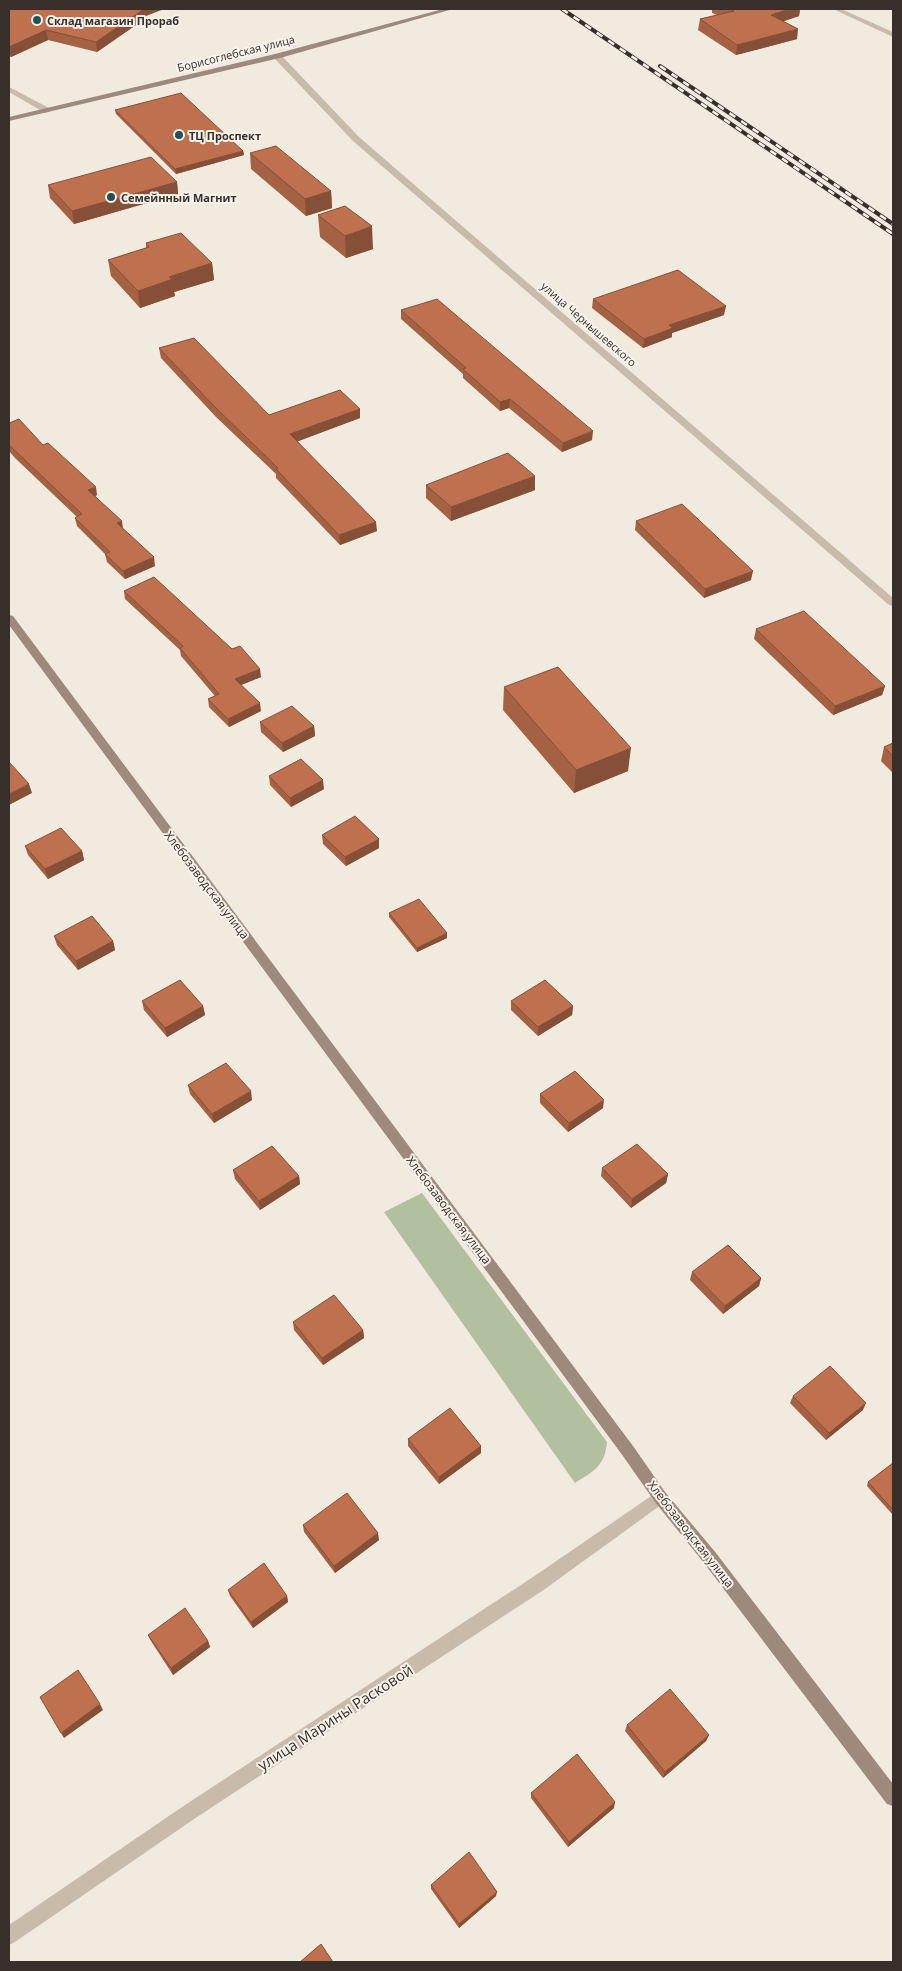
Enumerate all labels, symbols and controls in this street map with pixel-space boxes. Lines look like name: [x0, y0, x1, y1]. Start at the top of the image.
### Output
place label: Склад магазин Прораб: [47, 13, 179, 28]
marker: Склад магазин Прораб: [31, 14, 43, 26]
street label: Борисоглебская улица: [176, 31, 296, 75]
place label: ТЦ Проспект: [189, 128, 261, 143]
marker: ТЦ Проспект: [173, 129, 185, 141]
place label: Семейнный Магнит: [121, 190, 236, 205]
marker: Семейнный Магнит: [105, 191, 117, 203]
street label: улица Чернышевского: [538, 278, 640, 370]
street label: Хлебозаводская улица: [161, 827, 253, 943]
street label: Хлебозаводская улица: [403, 1152, 495, 1268]
street label: Хлебозаводская улица: [644, 1477, 738, 1591]
street label: улица Марины Расковой: [254, 1659, 416, 1775]

